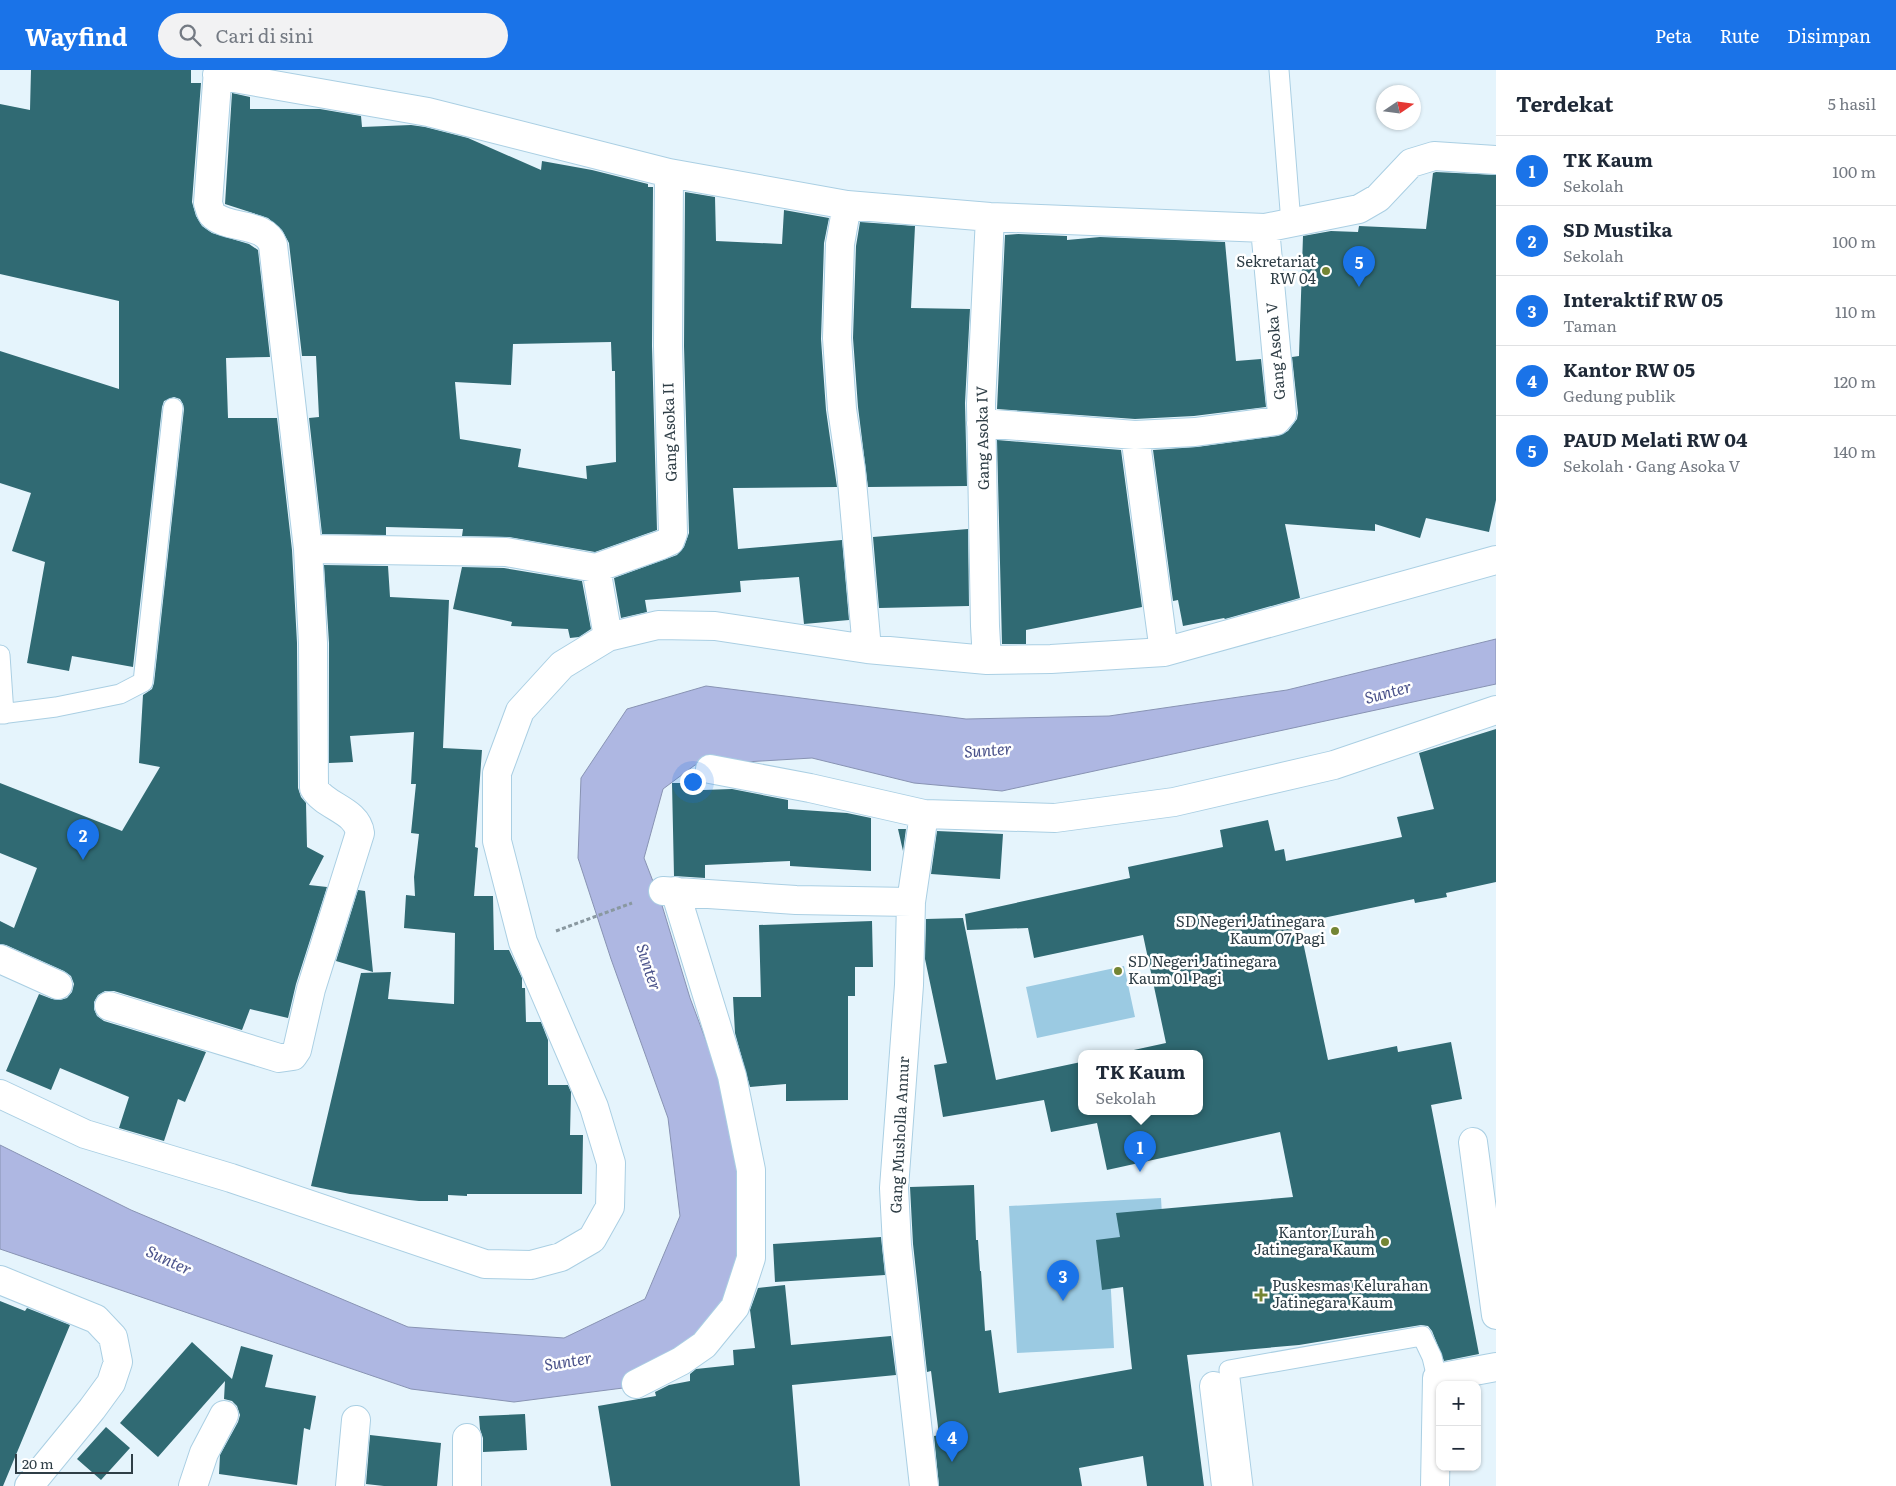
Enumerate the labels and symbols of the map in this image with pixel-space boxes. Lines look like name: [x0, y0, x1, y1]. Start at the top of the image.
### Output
north arrow: [1376, 85, 1421, 130]
pin: 5: [1343, 246, 1375, 287]
place label: Sekretariat RW 04: [1236, 249, 1316, 289]
marker: Sekretariat RW 04: [1320, 265, 1332, 277]
street label: Gang Asoka V: [1259, 301, 1290, 401]
street label: Gang Asoka II: [655, 382, 682, 482]
street label: Gang Asoka IV: [969, 386, 994, 490]
water label: Sunter: [1362, 673, 1414, 709]
water label: Sunter: [963, 735, 1013, 763]
your location: [680, 769, 706, 795]
pin: 2: [67, 819, 99, 860]
place label: SD Negeri Jatinegara Kaum 07 Pagi: [1176, 909, 1326, 949]
marker: SD Negeri Jatinegara Kaum 07 Pagi: [1329, 925, 1341, 937]
water label: Sunter: [631, 940, 669, 993]
place label: SD Negeri Jatinegara Kaum 01 Pagi: [1128, 949, 1278, 989]
marker: SD Negeri Jatinegara Kaum 01 Pagi: [1112, 965, 1124, 977]
street label: Gang Musholla Annur: [883, 1056, 914, 1214]
pin: 1: [1124, 1131, 1156, 1172]
place label: Kantor Lurah Jatinegara Kaum: [1254, 1220, 1375, 1260]
marker: Kantor Lurah Jatinegara Kaum: [1379, 1236, 1391, 1248]
water label: Sunter: [143, 1238, 196, 1280]
pin: 3: [1047, 1260, 1079, 1301]
place label: Puskesmas Kelurahan Jatinegara Kaum: [1272, 1273, 1429, 1313]
marker: Puskesmas Kelurahan Jatinegara Kaum: [1254, 1288, 1268, 1302]
water label: Sunter: [542, 1344, 593, 1376]
pin: 4: [936, 1421, 968, 1462]
scale bar: [15, 1451, 132, 1474]

